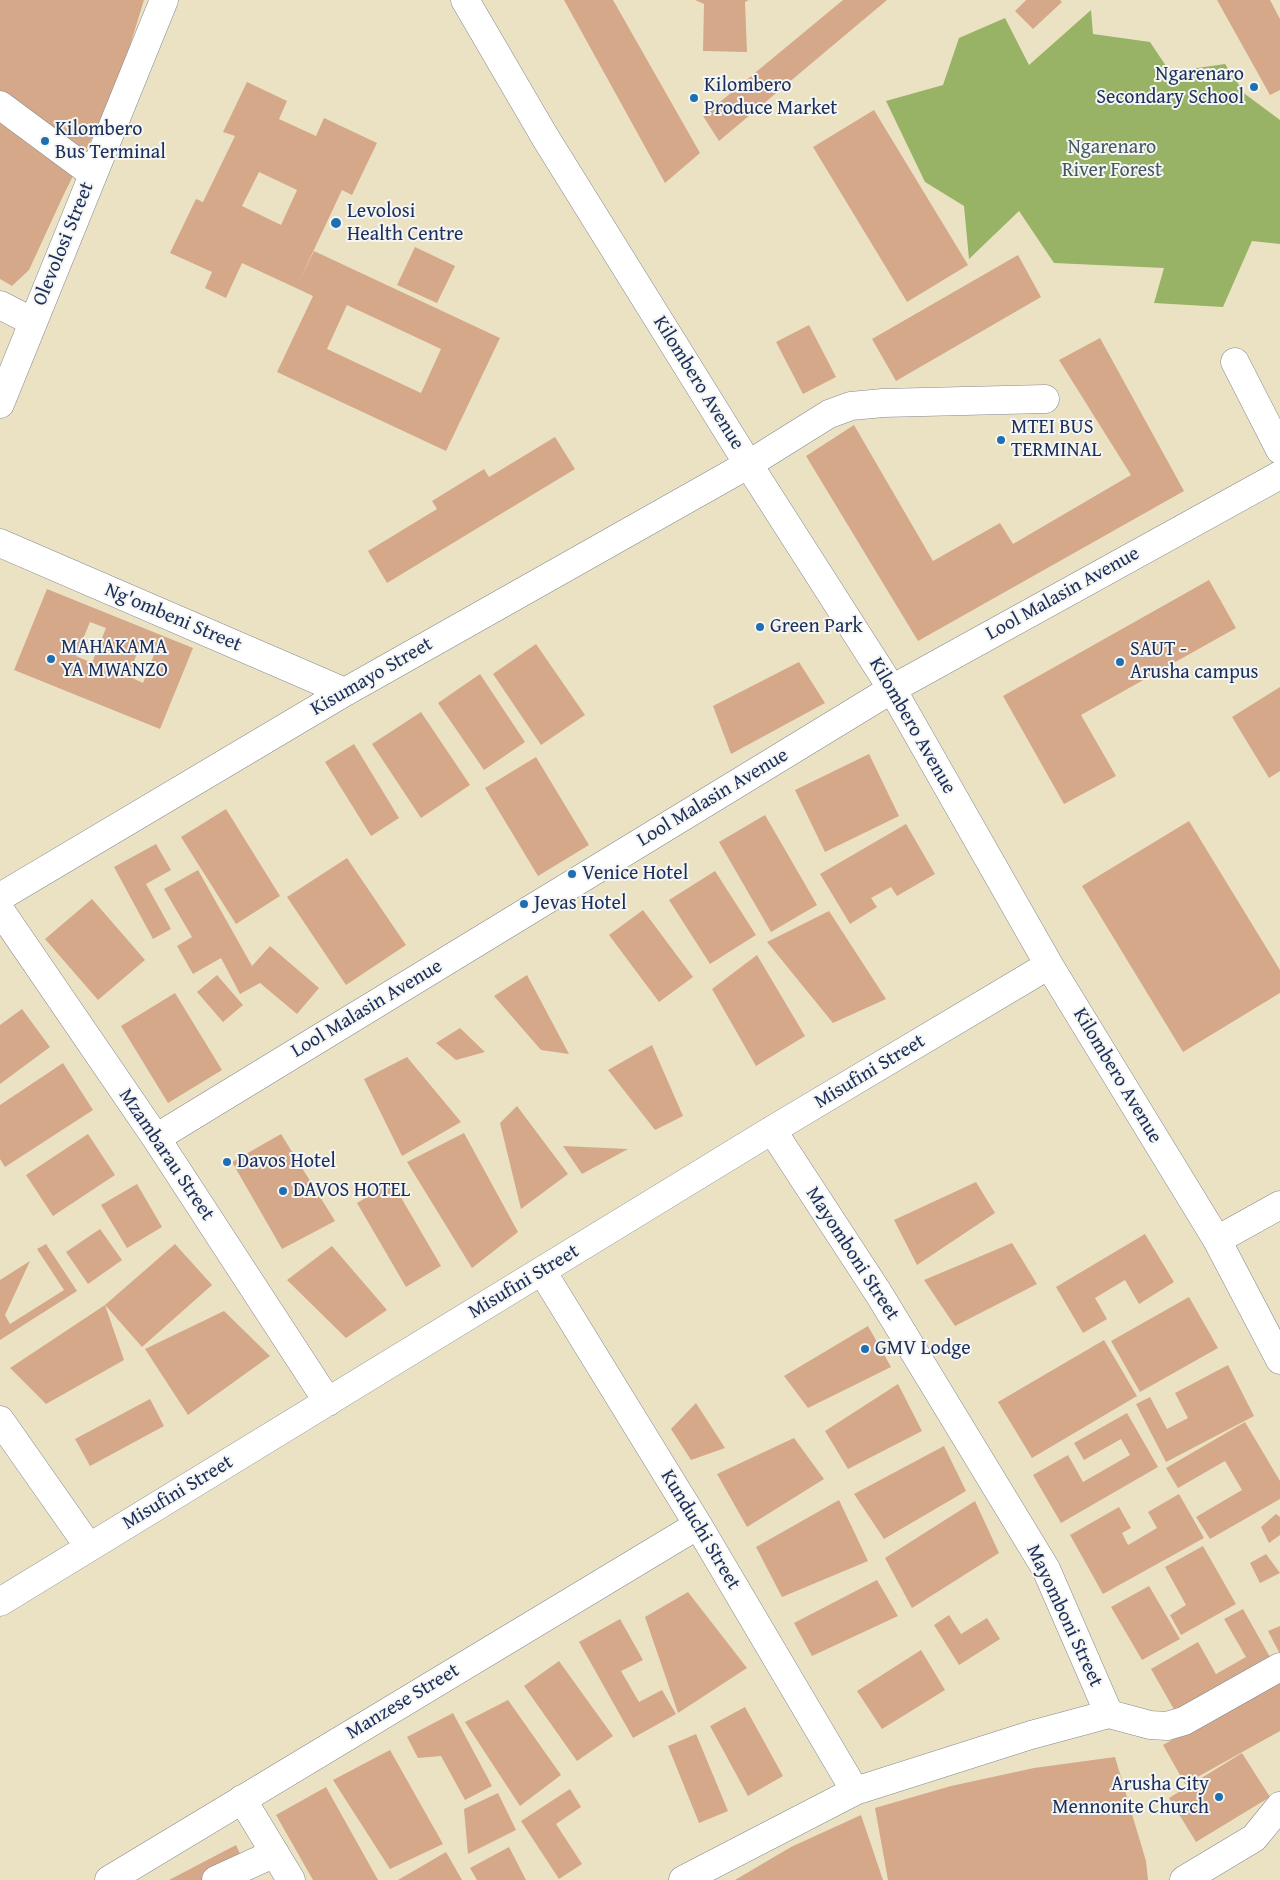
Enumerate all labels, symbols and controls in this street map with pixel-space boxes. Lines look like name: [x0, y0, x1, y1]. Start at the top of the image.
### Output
place label: Ngarenaro Secondary School: [1096, 63, 1244, 110]
place label: Kilombero Produce Market: [704, 74, 837, 121]
marker: Ngarenaro Secondary School: [1248, 81, 1260, 93]
marker: Kilombero Produce Market: [688, 92, 700, 104]
place label: Kilombero Bus Terminal: [55, 118, 166, 165]
marker: Kilombero Bus Terminal: [39, 135, 51, 147]
park label: Ngarenaro River Forest: [1062, 136, 1162, 183]
street label: Olevolosi Street: [28, 179, 100, 309]
place label: Levolosi Health Centre: [347, 200, 463, 247]
marker: Levolosi Health Centre: [329, 216, 343, 230]
street label: Kilombero Avenue: [647, 312, 749, 454]
place label: MTEI BUS TERMINAL: [1011, 416, 1101, 463]
marker: MTEI BUS TERMINAL: [995, 434, 1007, 446]
street label: Lool Malasin Avenue: [982, 542, 1144, 646]
street label: Ng'ombeni Street: [101, 578, 245, 658]
place label: Green Park: [770, 615, 863, 639]
marker: Green Park: [754, 621, 766, 633]
street label: Kisumayo Street: [307, 632, 437, 722]
place label: MAHAKAMA YA MWANZO: [61, 636, 168, 683]
place label: SAUT - Arusha campus: [1130, 638, 1258, 685]
marker: MAHAKAMA YA MWANZO: [45, 653, 57, 665]
street label: Kilombero Avenue: [863, 654, 961, 798]
marker: SAUT - Arusha campus: [1114, 656, 1126, 668]
street label: Lool Malasin Avenue: [633, 743, 793, 853]
place label: Venice Hotel: [582, 862, 688, 886]
marker: Venice Hotel: [566, 868, 578, 880]
place label: Jevas Hotel: [534, 892, 627, 916]
marker: Jevas Hotel: [518, 898, 530, 910]
street label: Lool Malasin Avenue: [287, 954, 447, 1064]
street label: Kilombero Avenue: [1067, 1004, 1167, 1148]
street label: Misufini Street: [810, 1030, 930, 1114]
street label: Mzambarau Street: [113, 1084, 219, 1226]
place label: Davos Hotel: [237, 1150, 336, 1174]
marker: Davos Hotel: [221, 1156, 233, 1168]
place label: DAVOS HOTEL: [293, 1179, 410, 1203]
street label: Mayomboni Street: [800, 1183, 904, 1325]
marker: DAVOS HOTEL: [277, 1185, 289, 1197]
street label: Misufini Street: [464, 1240, 584, 1324]
place label: GMV Lodge: [875, 1337, 971, 1361]
marker: GMV Lodge: [859, 1343, 871, 1355]
street label: Misufini Street: [118, 1451, 238, 1535]
street label: Kunduchi Street: [655, 1466, 745, 1594]
street label: Mayomboni Street: [1021, 1541, 1107, 1691]
street label: Manzese Street: [342, 1659, 464, 1745]
place label: Arusha City Mennonite Church: [1052, 1773, 1209, 1820]
marker: Arusha City Mennonite Church: [1213, 1791, 1225, 1803]

